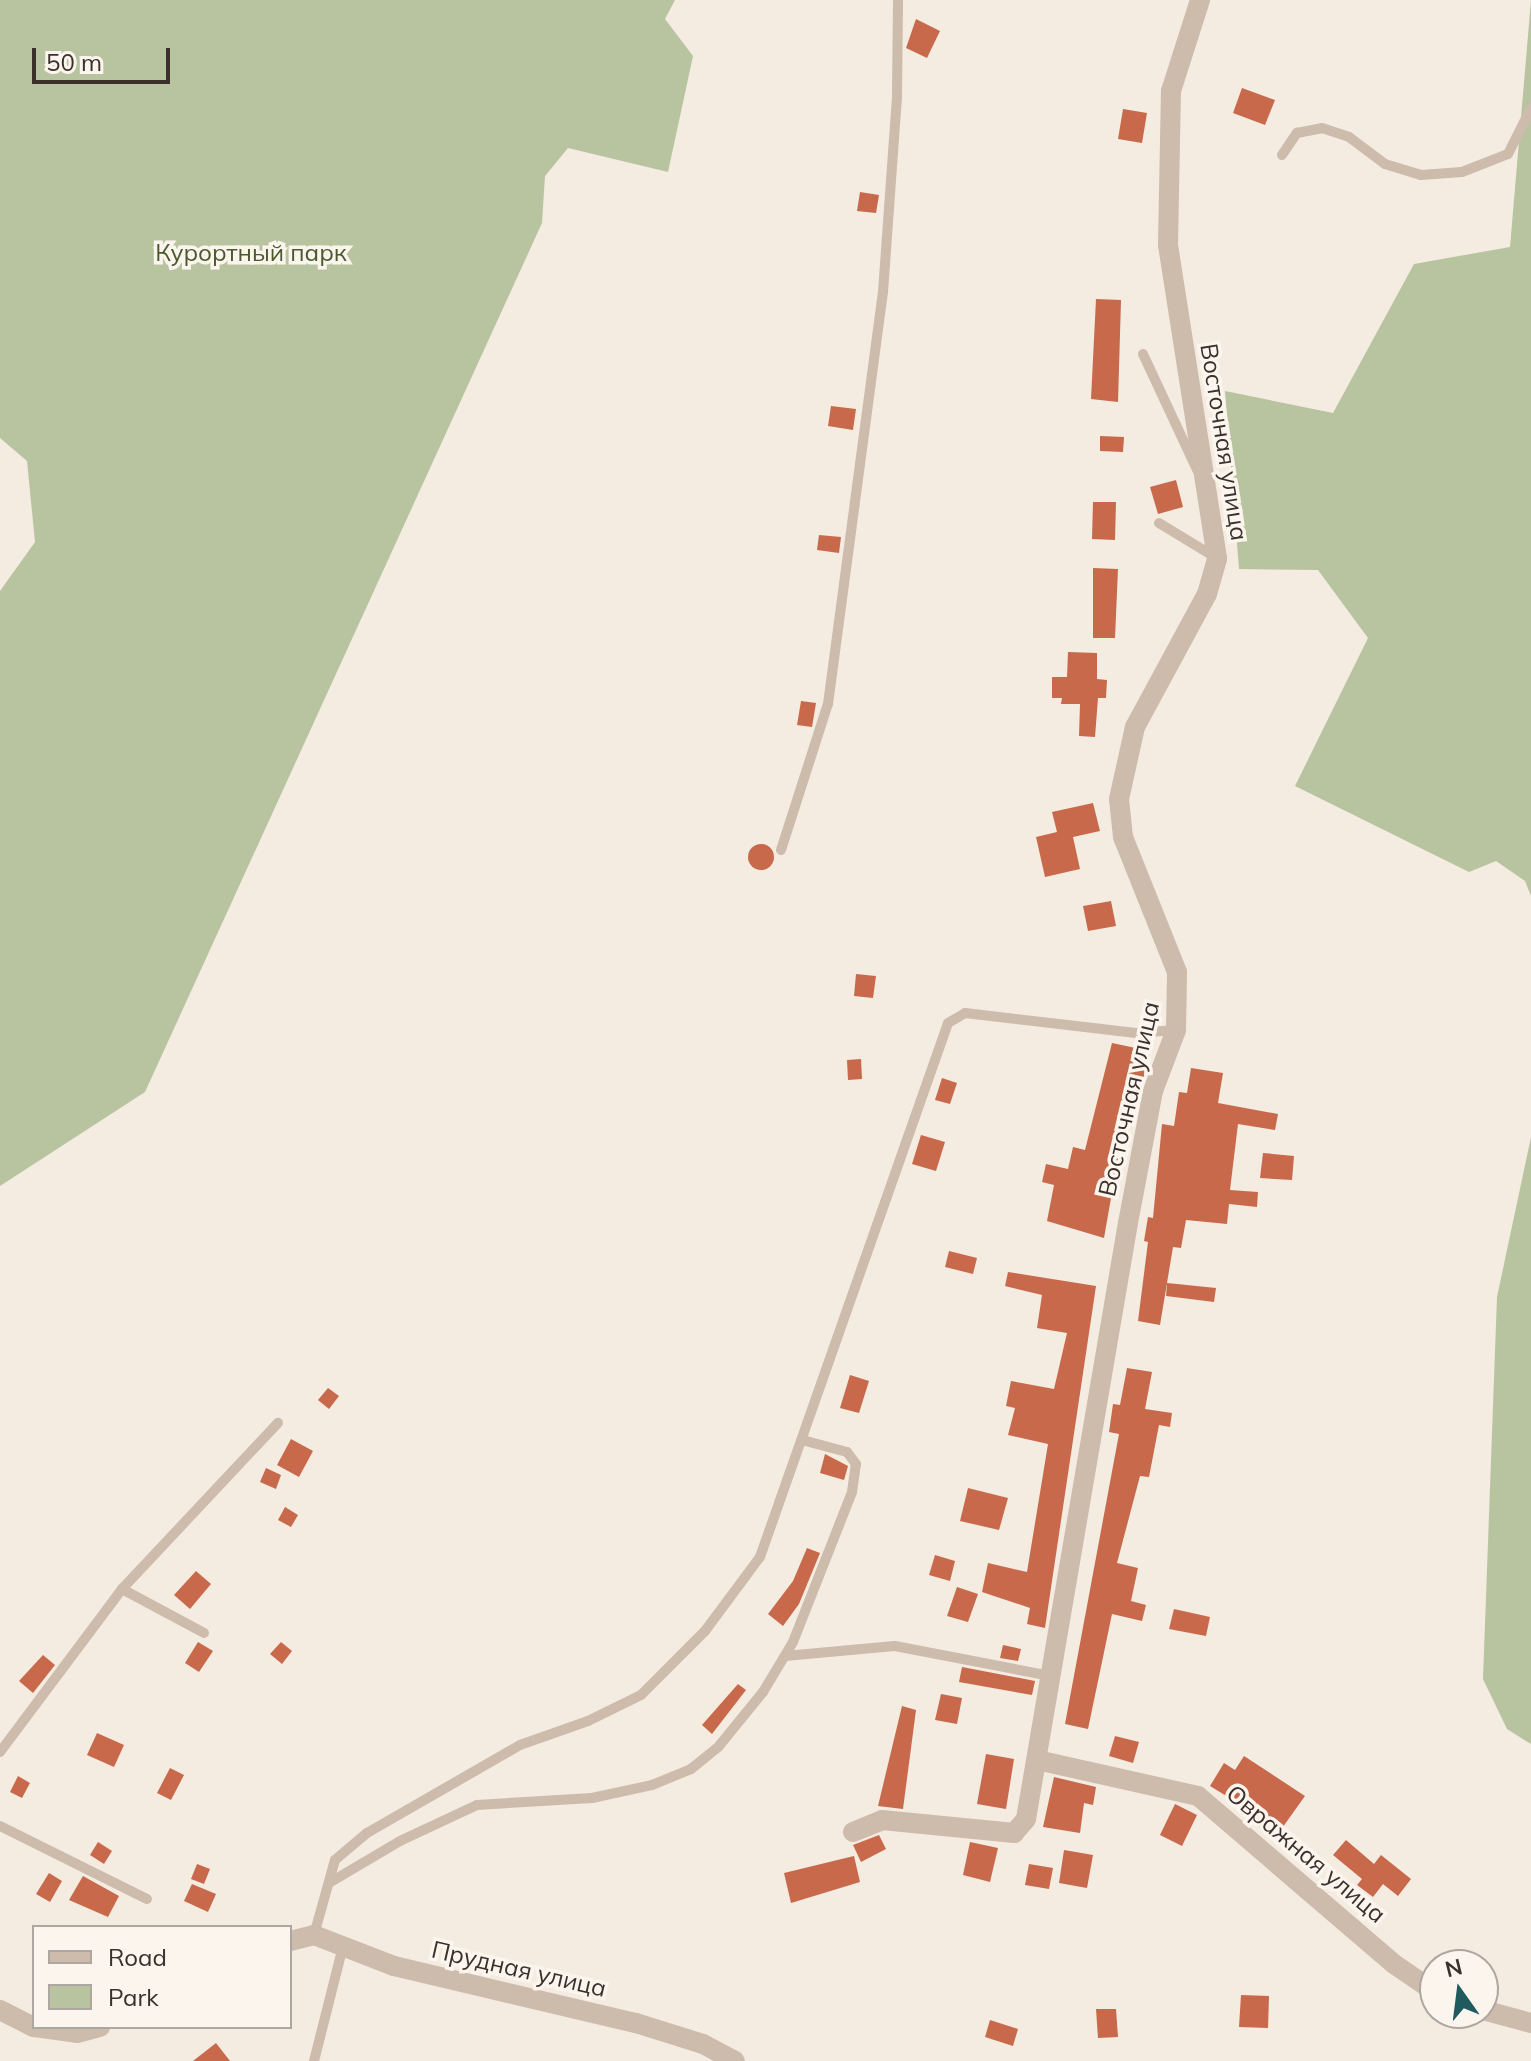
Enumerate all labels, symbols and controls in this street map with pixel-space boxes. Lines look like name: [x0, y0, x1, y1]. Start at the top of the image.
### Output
scale bar: [36, 32, 174, 82]
text: 50 m: [46, 47, 102, 77]
park label: Курортный парк: [155, 239, 347, 267]
street label: Восточная улица: [1194, 341, 1254, 543]
street label: Восточная улица: [1093, 999, 1165, 1199]
street label: Овражная улица: [1221, 1779, 1391, 1929]
legend: [32, 1925, 292, 2029]
street label: Прудная улица: [429, 1935, 609, 2003]
text: Road: [108, 1942, 167, 1972]
north arrow: [1419, 1949, 1499, 2029]
text: N: [1442, 1952, 1465, 1983]
text: Park: [108, 1982, 159, 2012]

